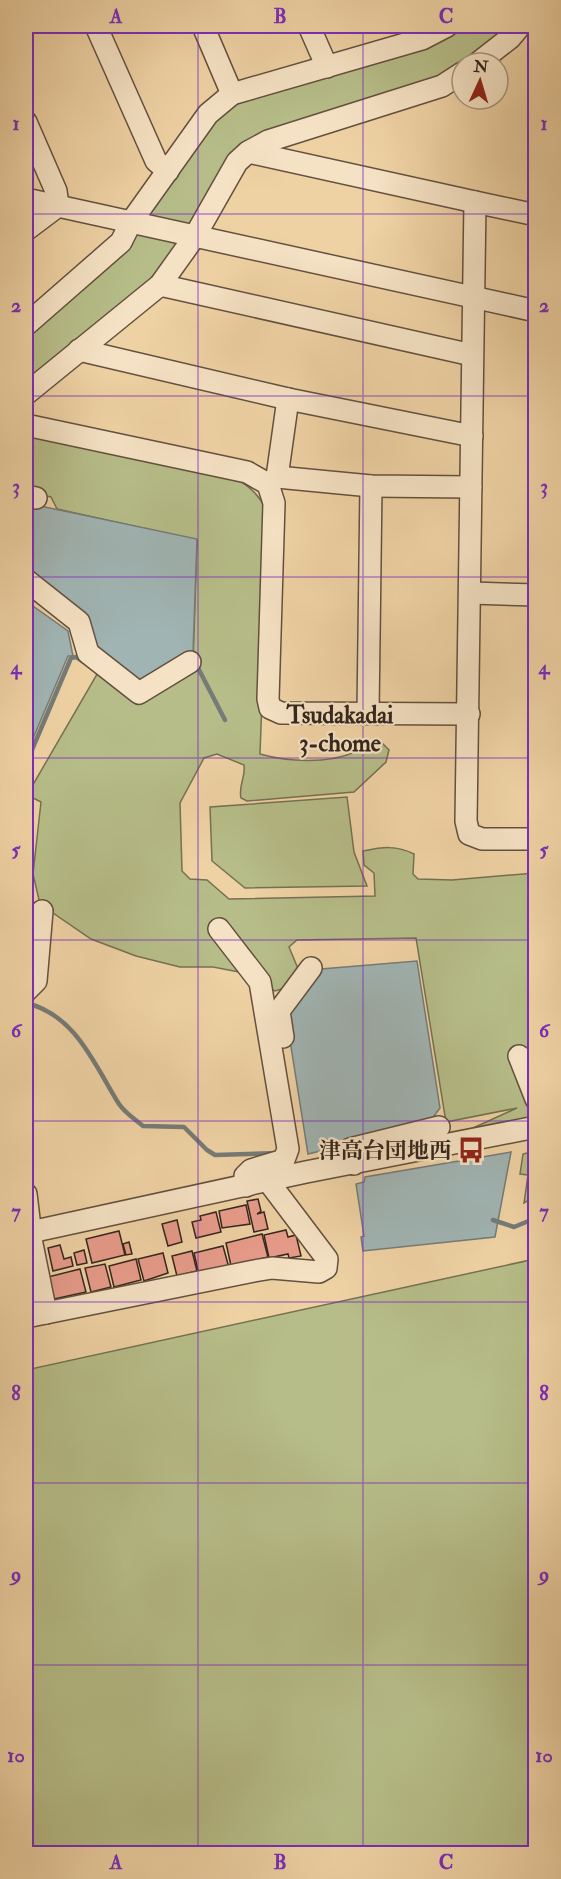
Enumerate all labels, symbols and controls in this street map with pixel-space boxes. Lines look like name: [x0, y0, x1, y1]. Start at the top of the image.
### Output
text: A: [109, 4, 123, 29]
text: B: [273, 4, 287, 29]
text: C: [439, 4, 453, 29]
north arrow: [450, 51, 510, 111]
text: N: [472, 56, 489, 78]
text: 1: [12, 111, 20, 136]
text: 1: [540, 111, 548, 136]
text: 2: [11, 293, 21, 318]
text: 2: [539, 293, 549, 318]
text: 3: [12, 474, 20, 499]
text: 3: [540, 474, 548, 499]
text: 4: [10, 655, 23, 680]
text: 4: [538, 655, 551, 680]
district label: Tsudakadai 3-chome: [286, 700, 394, 759]
text: 5: [12, 837, 22, 862]
text: 5: [540, 837, 550, 862]
text: 6: [11, 1018, 23, 1043]
text: 6: [539, 1018, 551, 1043]
bus stop icon: 津高台団地西: [456, 1135, 486, 1165]
place label: 津高台団地西: [319, 1137, 451, 1165]
text: 7: [11, 1199, 21, 1224]
text: 7: [539, 1199, 549, 1224]
text: 8: [11, 1381, 21, 1406]
text: 8: [539, 1381, 549, 1406]
text: 9: [9, 1562, 21, 1587]
text: 9: [537, 1562, 549, 1587]
text: 10: [7, 1743, 25, 1768]
text: 10: [535, 1743, 553, 1768]
text: A: [109, 1850, 123, 1875]
text: B: [273, 1850, 287, 1875]
text: C: [439, 1850, 453, 1875]

